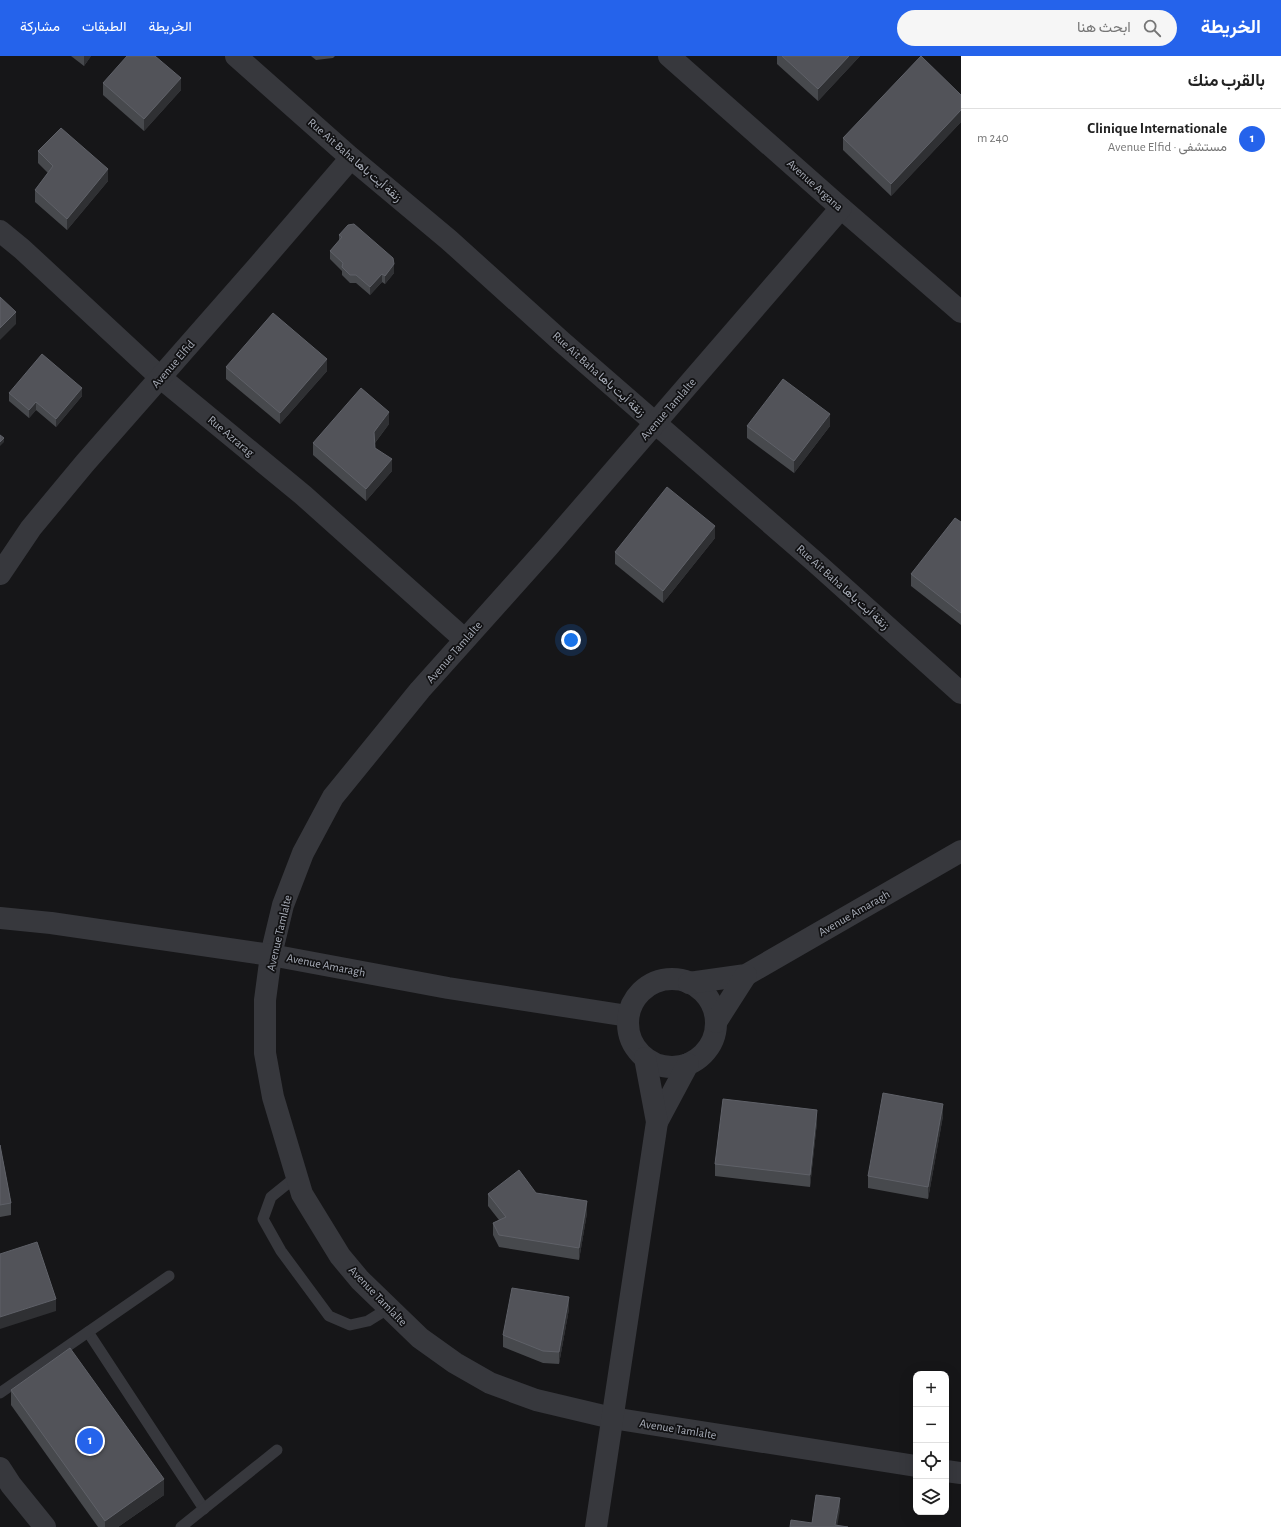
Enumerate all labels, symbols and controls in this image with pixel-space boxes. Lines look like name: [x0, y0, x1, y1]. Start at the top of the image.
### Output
search box: [897, 10, 1177, 46]
icon: search: [1141, 17, 1163, 39]
text: الخريطة: [1201, 18, 1261, 37]
text: مشاركة: [20, 20, 60, 34]
text: الطبقات: [82, 20, 126, 34]
text: الخريطة: [148, 20, 192, 34]
text: ابحث هنا: [1077, 20, 1131, 35]
text: بالقرب منك: [1188, 72, 1265, 89]
street label: Rue Ait Baha زنقة أيت باها: [304, 115, 405, 205]
text: Clinique Internationale: [1087, 121, 1227, 136]
text: 240 m: [977, 132, 1009, 145]
text: 1: [1250, 132, 1254, 145]
text: مستشفى · Avenue Elfid: [1108, 141, 1227, 154]
street label: Avenue Argana: [785, 157, 846, 213]
street label: Rue Ait Baha زنقة أيت باها: [549, 329, 648, 420]
street label: Avenue Elfid: [149, 338, 197, 390]
street label: Avenue Tamlalte: [638, 376, 698, 442]
street label: Rue Azrarag: [206, 413, 257, 459]
street label: Rue Ait Baha زنقة أيت باها: [793, 542, 892, 633]
street label: Avenue Tamlalte: [424, 619, 484, 685]
your location: [561, 630, 581, 650]
street label: Avenue Amaragh: [816, 888, 892, 938]
street label: Avenue Tamlalte: [264, 894, 294, 972]
street label: Avenue Amaragh: [285, 951, 367, 979]
street label: Avenue Tamlalte: [347, 1264, 409, 1328]
map controls: [913, 1371, 949, 1515]
button: +: [913, 1371, 949, 1407]
button: −: [913, 1407, 949, 1443]
street label: Avenue Tamlalte: [639, 1417, 717, 1441]
pin: 1: [77, 1426, 103, 1456]
button: locate: [913, 1443, 949, 1479]
button: layers: [913, 1479, 949, 1515]

